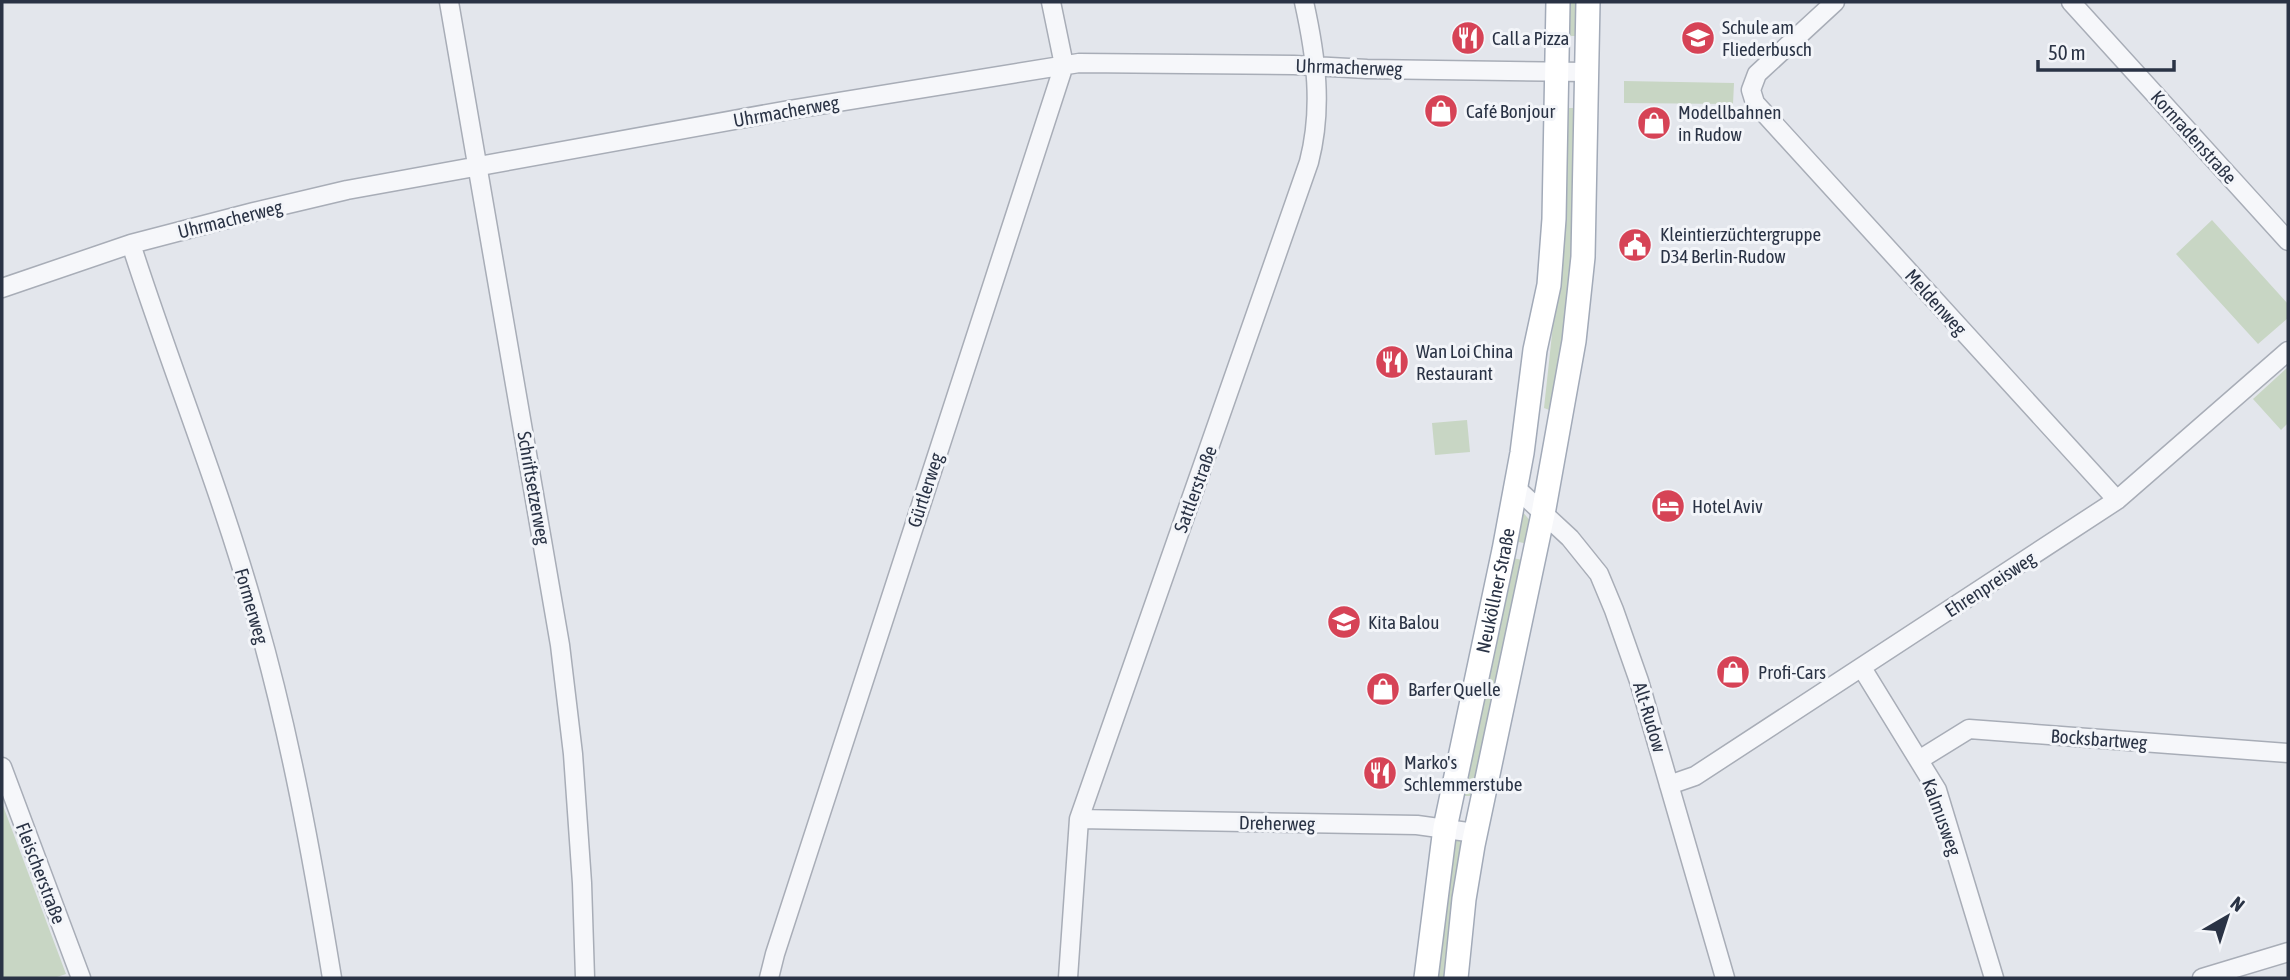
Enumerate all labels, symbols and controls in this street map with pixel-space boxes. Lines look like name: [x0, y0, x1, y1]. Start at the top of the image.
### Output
place label: Schule am Fliederbusch: [1722, 16, 1812, 60]
restaurant icon: Call a Pizza: [1449, 19, 1487, 57]
school or university icon: Schule am Fliederbusch: [1679, 19, 1717, 57]
place label: Call a Pizza: [1492, 27, 1569, 49]
scale bar: [2038, 28, 2174, 72]
text: 50 m: [2048, 40, 2086, 64]
street label: Uhrmacherweg: [1295, 54, 1404, 80]
street label: Kornradenstraße: [2147, 86, 2241, 188]
street label: Uhrmacherweg: [731, 91, 841, 131]
shop icon: Café Bonjour: [1422, 92, 1460, 130]
place label: Café Bonjour: [1466, 100, 1555, 122]
place label: Modellbahnen in Rudow: [1678, 101, 1781, 145]
shop icon: Modellbahnen in Rudow: [1635, 104, 1673, 142]
street label: Uhrmacherweg: [175, 195, 285, 243]
place label: Kleintierzüchtergruppe D34 Berlin-Rudow: [1660, 223, 1821, 267]
public building icon: Kleintierzüchtergruppe D34 Berlin-Rudow: [1616, 226, 1654, 264]
street label: Meldenweg: [1901, 265, 1972, 340]
place label: Wan Loi China Restaurant: [1416, 340, 1513, 384]
restaurant icon: Wan Loi China Restaurant: [1373, 343, 1411, 381]
street label: Schriftsetzerweg: [513, 430, 555, 547]
street label: Sattlerstraße: [1169, 443, 1221, 535]
street label: Gürtlerweg: [903, 449, 948, 530]
hotel icon: Hotel Aviv: [1649, 487, 1687, 525]
place label: Hotel Aviv: [1692, 495, 1763, 517]
street label: Neuköllner Straße: [1471, 526, 1519, 655]
street label: Ehrenpreisweg: [1941, 546, 2040, 621]
street label: Formerweg: [231, 566, 274, 647]
school or university icon: Kita Balou: [1325, 603, 1363, 641]
place label: Kita Balou: [1368, 611, 1439, 633]
shop icon: Profi-Cars: [1714, 653, 1752, 691]
place label: Profi-Cars: [1758, 661, 1826, 683]
shop icon: Barfer Quelle: [1364, 670, 1402, 708]
place label: Barfer Quelle: [1408, 678, 1501, 700]
street label: Alt-Rudow: [1629, 679, 1671, 755]
street label: Bocksbartweg: [2050, 725, 2149, 753]
place label: Marko's Schlemmerstube: [1404, 751, 1522, 795]
restaurant icon: Marko's Schlemmerstube: [1361, 754, 1399, 792]
street label: Kalmusweg: [1918, 775, 1966, 859]
street label: Dreherweg: [1239, 811, 1316, 835]
street label: Fleischerstraße: [12, 819, 70, 927]
north arrow: [2192, 882, 2262, 952]
text: N: [2226, 892, 2249, 916]

